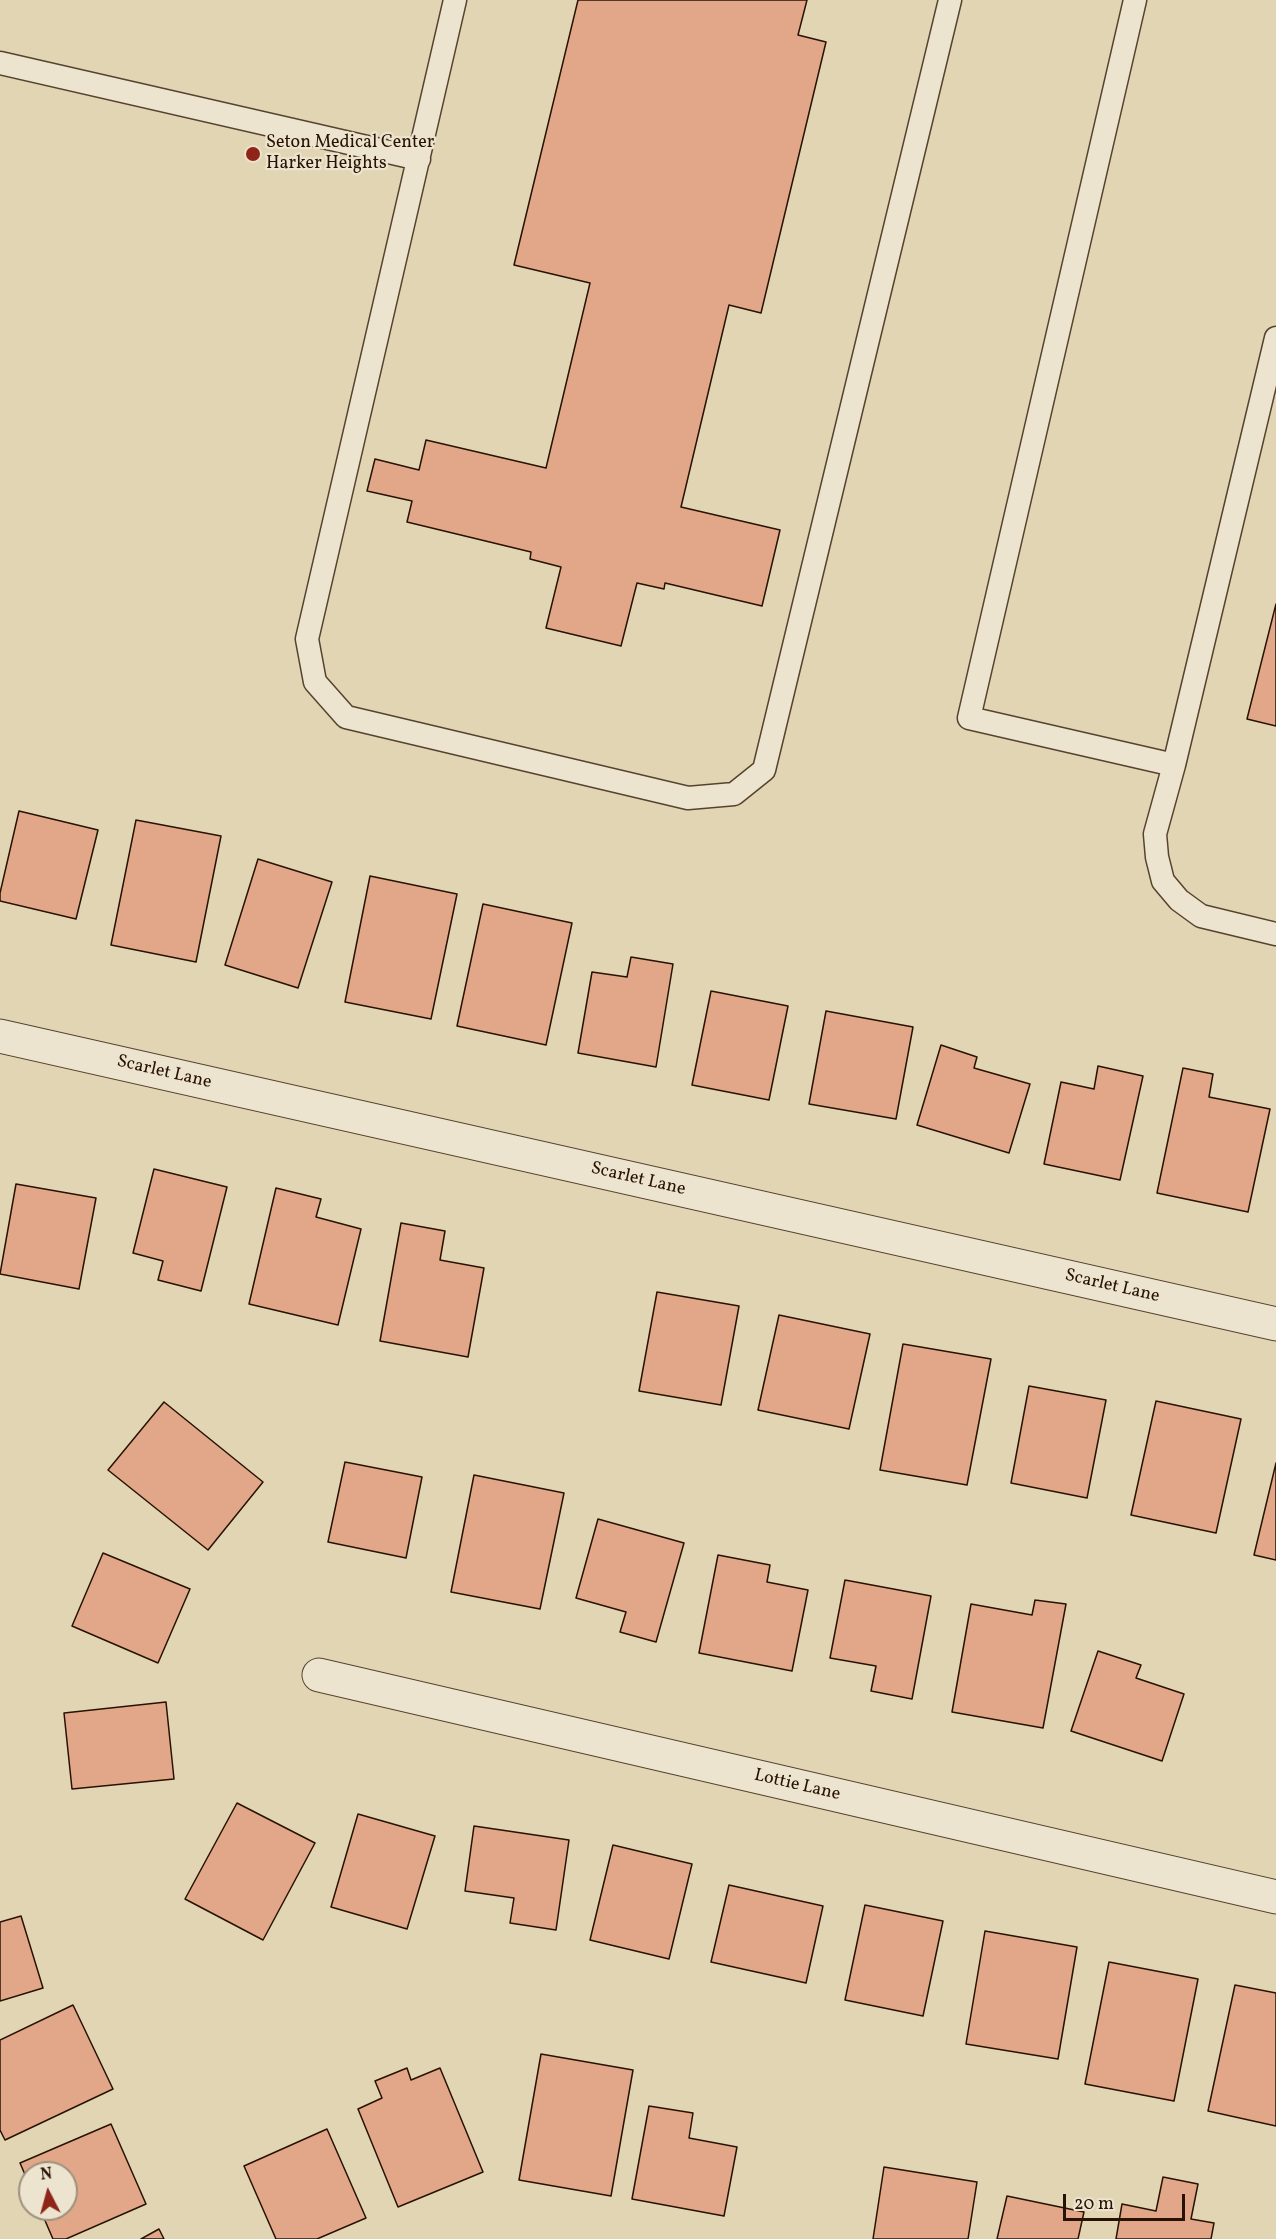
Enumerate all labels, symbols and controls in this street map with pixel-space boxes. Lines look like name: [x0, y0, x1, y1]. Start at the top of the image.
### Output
place label: Seton Medical Center Harker Heights: [266, 133, 434, 176]
marker: Seton Medical Center Harker Heights: [244, 145, 262, 163]
street label: Scarlet Lane: [114, 1052, 214, 1094]
street label: Scarlet Lane: [588, 1159, 688, 1201]
street label: Scarlet Lane: [1062, 1266, 1162, 1308]
street label: Lottie Lane: [752, 1766, 842, 1806]
north arrow: [18, 2161, 78, 2221]
text: N: [39, 2164, 53, 2187]
scale bar: [1066, 2182, 1188, 2220]
text: 20 m: [1074, 2192, 1114, 2217]

